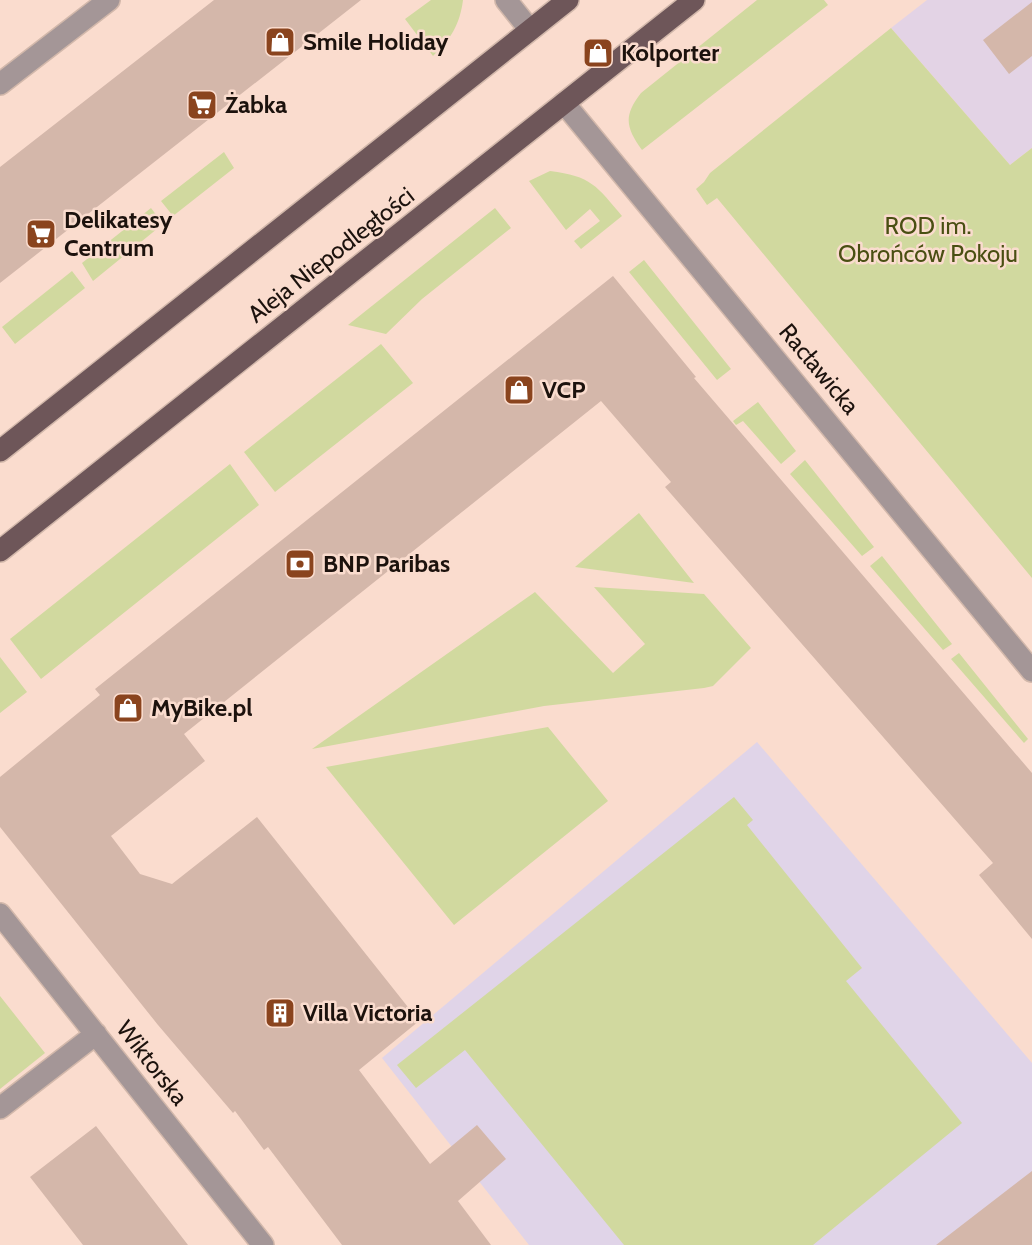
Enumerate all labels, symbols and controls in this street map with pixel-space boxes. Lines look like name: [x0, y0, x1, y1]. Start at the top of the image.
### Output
shop icon: Smile Holiday: [263, 25, 297, 59]
place label: Smile Holiday: [303, 27, 448, 56]
shop icon: Kolporter: [581, 36, 615, 70]
place label: Kolporter: [621, 38, 719, 67]
supermarket icon: Żabka: [185, 88, 219, 122]
place label: Żabka: [225, 90, 287, 119]
street label: Aleja Niepodległości: [242, 181, 420, 329]
place label: Delikatesy Centrum: [64, 205, 173, 262]
park label: ROD im. Obrońców Pokoju: [838, 211, 1018, 268]
supermarket icon: Delikatesy Centrum: [24, 217, 58, 251]
street label: Racławicka: [773, 318, 866, 420]
shop icon: VCP: [502, 373, 536, 407]
place label: VCP: [542, 375, 586, 404]
bank icon: BNP Paribas: [283, 547, 317, 581]
place label: BNP Paribas: [323, 549, 450, 578]
shop icon: MyBike.pl: [111, 691, 145, 725]
place label: MyBike.pl: [151, 693, 253, 722]
building icon: Villa Victoria: [263, 996, 297, 1030]
place label: Villa Victoria: [303, 998, 433, 1027]
street label: Wiktorska: [110, 1015, 195, 1111]

